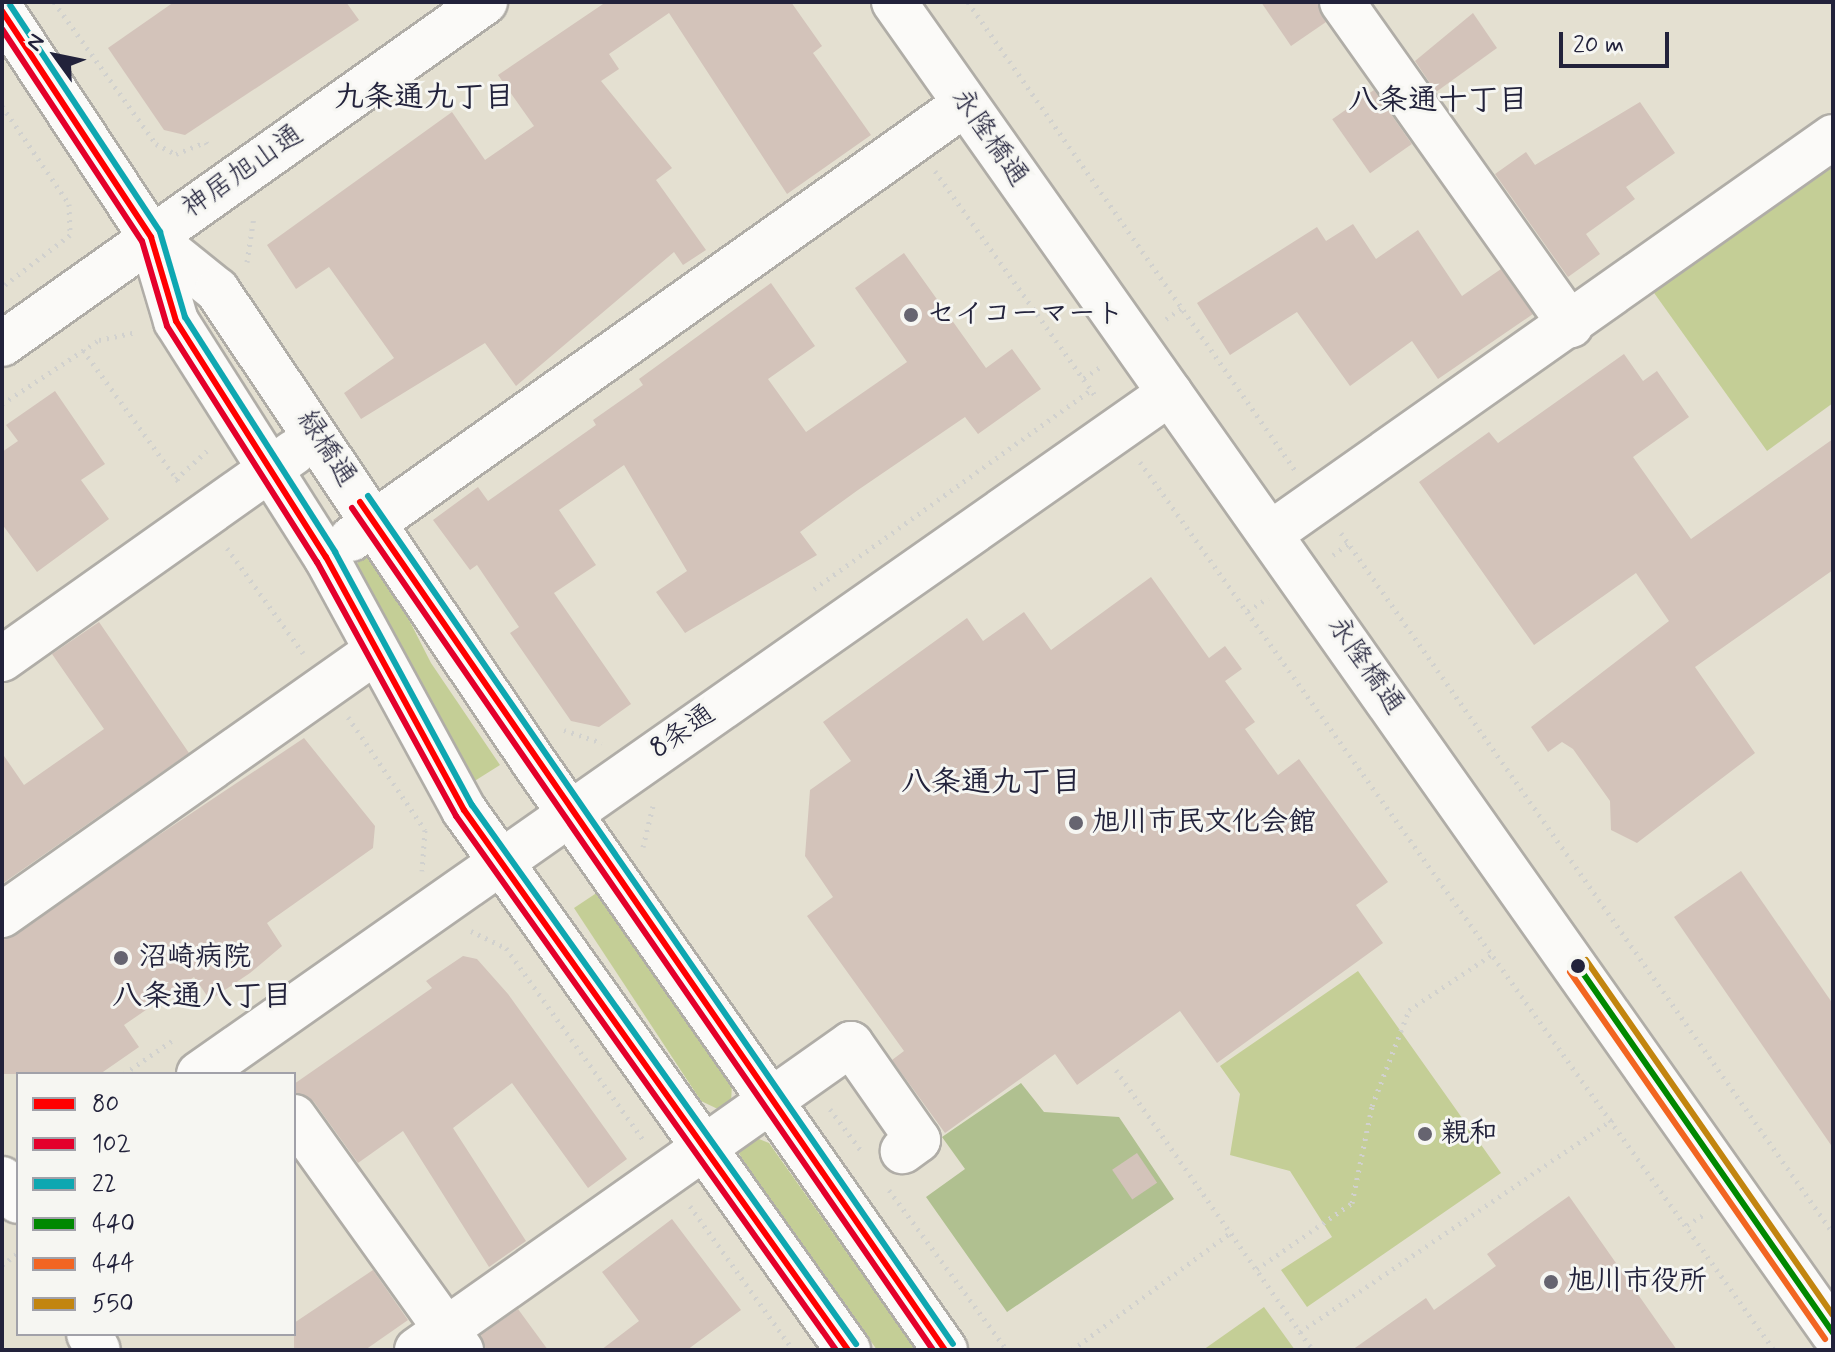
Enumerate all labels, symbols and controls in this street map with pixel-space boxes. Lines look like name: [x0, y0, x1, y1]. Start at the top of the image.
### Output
north arrow: [16, 16, 96, 96]
scale bar: [1563, 16, 1673, 66]
text: N: [20, 29, 52, 57]
text: 20 m: [1573, 30, 1624, 61]
district label: 九条通九丁目: [334, 80, 514, 116]
street label: 永隆橋通: [943, 82, 1035, 194]
district label: 八条通十丁目: [1348, 83, 1528, 119]
street label: 神居旭山通: [176, 118, 310, 226]
place label: セイコーマート: [927, 298, 1123, 332]
marker: セイコーマート: [902, 306, 920, 324]
street label: 緑橋通: [289, 405, 363, 493]
street label: 永隆橋通: [1319, 610, 1411, 722]
street label: 8条通: [644, 698, 722, 766]
district label: 八条通九丁目: [901, 765, 1081, 801]
place label: 旭川市民文化会館: [1092, 806, 1316, 840]
marker: 旭川市民文化会館: [1067, 814, 1085, 832]
place label: 沼崎病院: [139, 941, 251, 975]
marker: 沼崎病院: [110, 947, 132, 969]
unlabelled marker: [1570, 958, 1586, 974]
district label: 八条通八丁目: [112, 979, 292, 1015]
legend: [16, 1072, 296, 1336]
text: 80: [92, 1089, 119, 1120]
place label: 親和: [1441, 1117, 1497, 1151]
marker: 親和: [1416, 1125, 1434, 1143]
text: 102: [92, 1129, 131, 1160]
text: 22: [92, 1169, 116, 1200]
text: 440: [92, 1209, 135, 1240]
text: 444: [92, 1249, 135, 1280]
place label: 旭川市役所: [1567, 1265, 1707, 1299]
marker: 旭川市役所: [1542, 1273, 1560, 1291]
text: 550: [92, 1289, 134, 1320]

